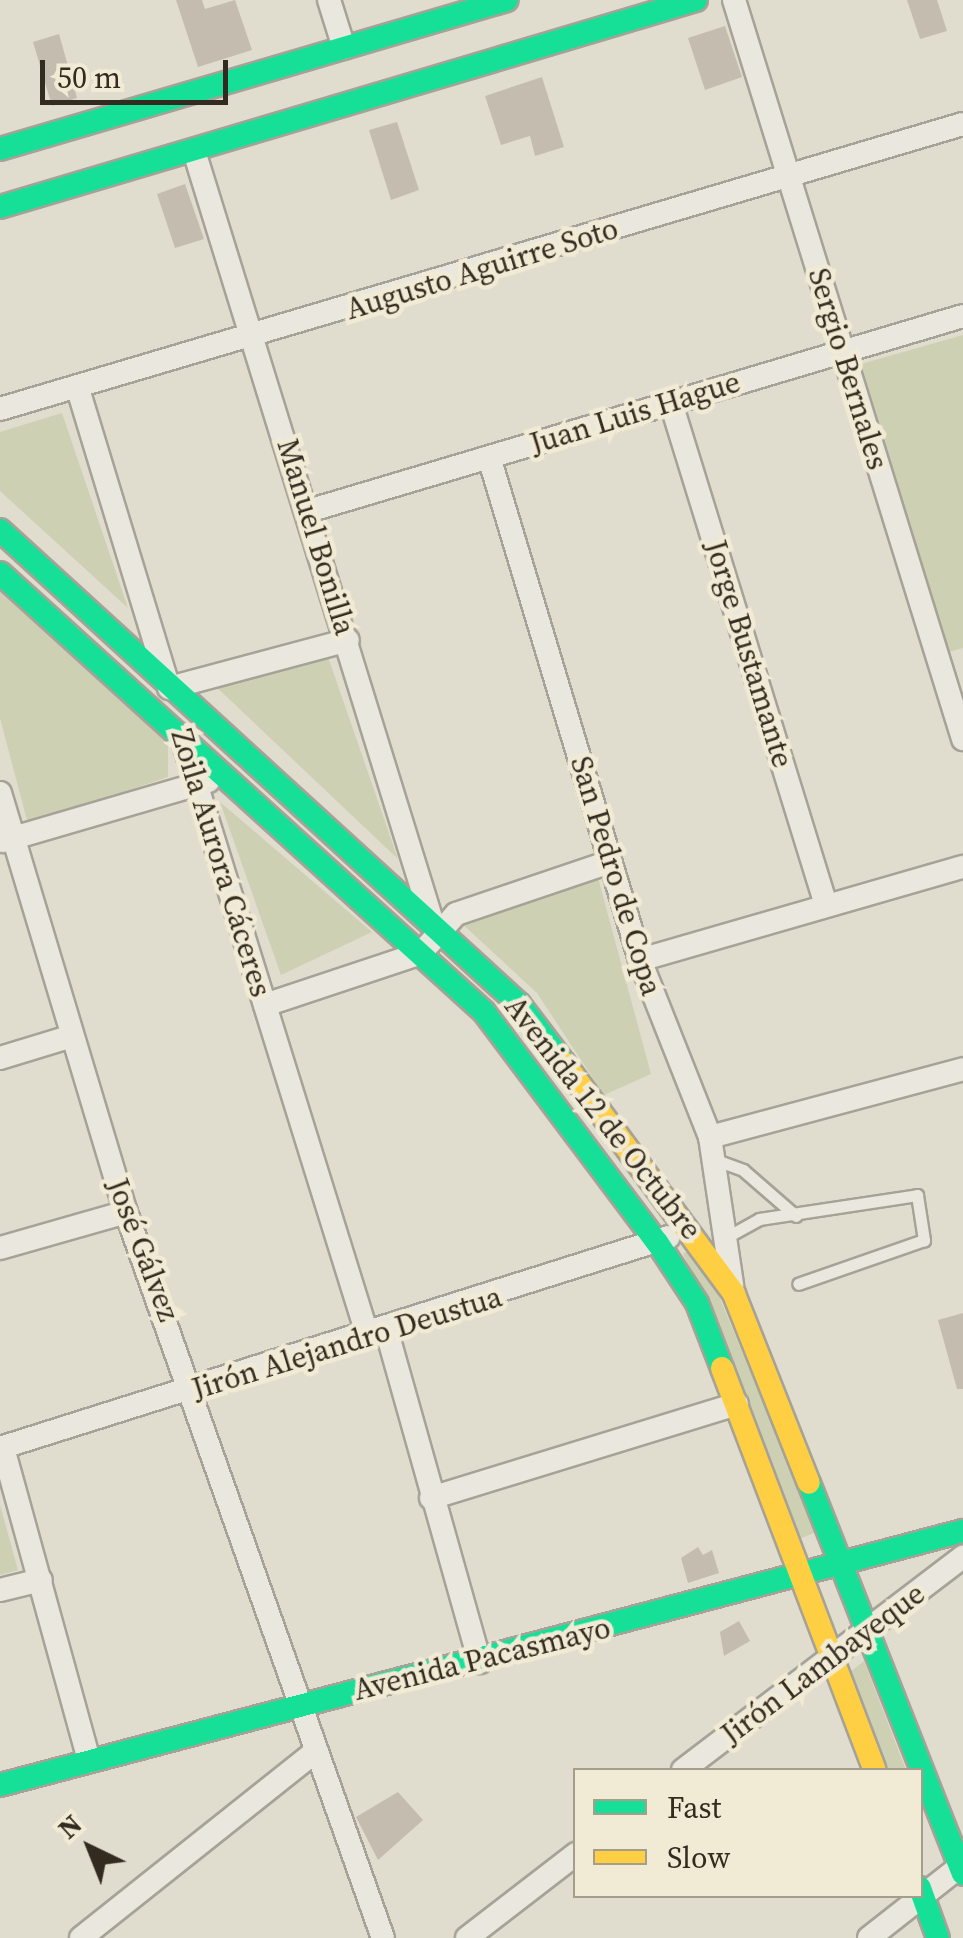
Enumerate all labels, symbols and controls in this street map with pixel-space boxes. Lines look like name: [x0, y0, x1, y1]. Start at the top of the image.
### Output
scale bar: [45, 40, 232, 102]
text: 50 m: [57, 57, 121, 98]
street label: Augusto Aguirre Soto: [342, 210, 622, 328]
street label: Sergio Bernales: [800, 264, 896, 474]
street label: Juan Luis Hague: [526, 364, 744, 462]
street label: Manuel Bonilla: [269, 435, 363, 639]
street label: Jorge Bustamante: [697, 536, 801, 772]
street label: Zoila Aurora Cáceres: [163, 725, 279, 1001]
street label: San Pedro de Copa: [563, 752, 669, 1000]
street label: Avenida 12 de Octubre: [497, 989, 709, 1247]
street label: José Gálvez: [99, 1173, 187, 1327]
street label: Jirón Alejandro Deustua: [188, 1279, 506, 1407]
street label: Jirón Lambayeque: [714, 1576, 932, 1752]
street label: Avenida Pacasmayo: [350, 1610, 614, 1708]
legend: [573, 1768, 923, 1898]
text: Fast: [667, 1787, 721, 1828]
north arrow: [40, 1798, 140, 1898]
text: N: [49, 1805, 90, 1847]
text: Slow: [667, 1837, 730, 1878]

